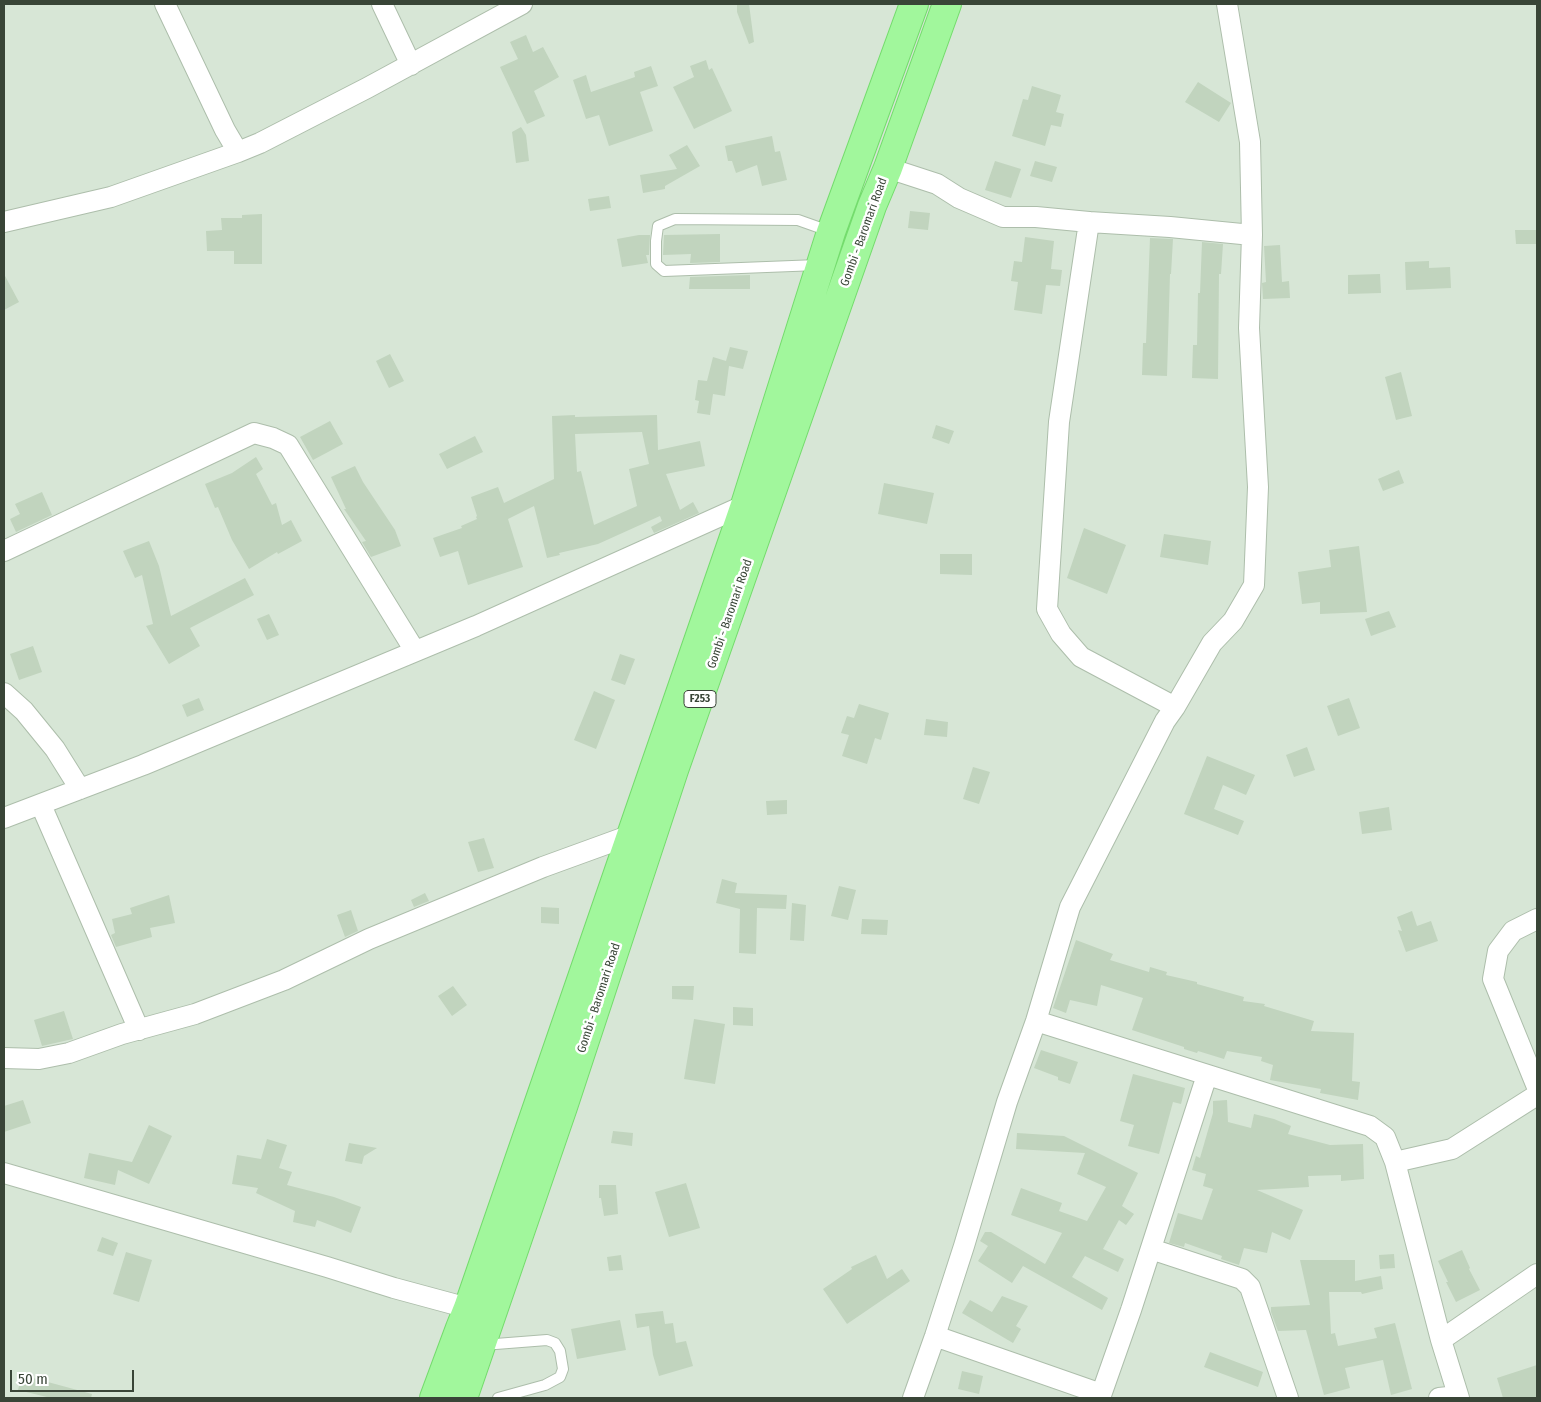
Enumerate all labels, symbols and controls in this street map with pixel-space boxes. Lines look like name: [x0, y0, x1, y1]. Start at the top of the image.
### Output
street label: Gombi - Baromari Road: [838, 176, 890, 288]
street label: Gombi - Baromari Road: [705, 558, 755, 670]
road number: F253: [684, 691, 716, 708]
street label: Gombi - Baromari Road: [574, 941, 624, 1055]
scale bar: [12, 1360, 136, 1392]
text: 50 m: [18, 1370, 48, 1388]

